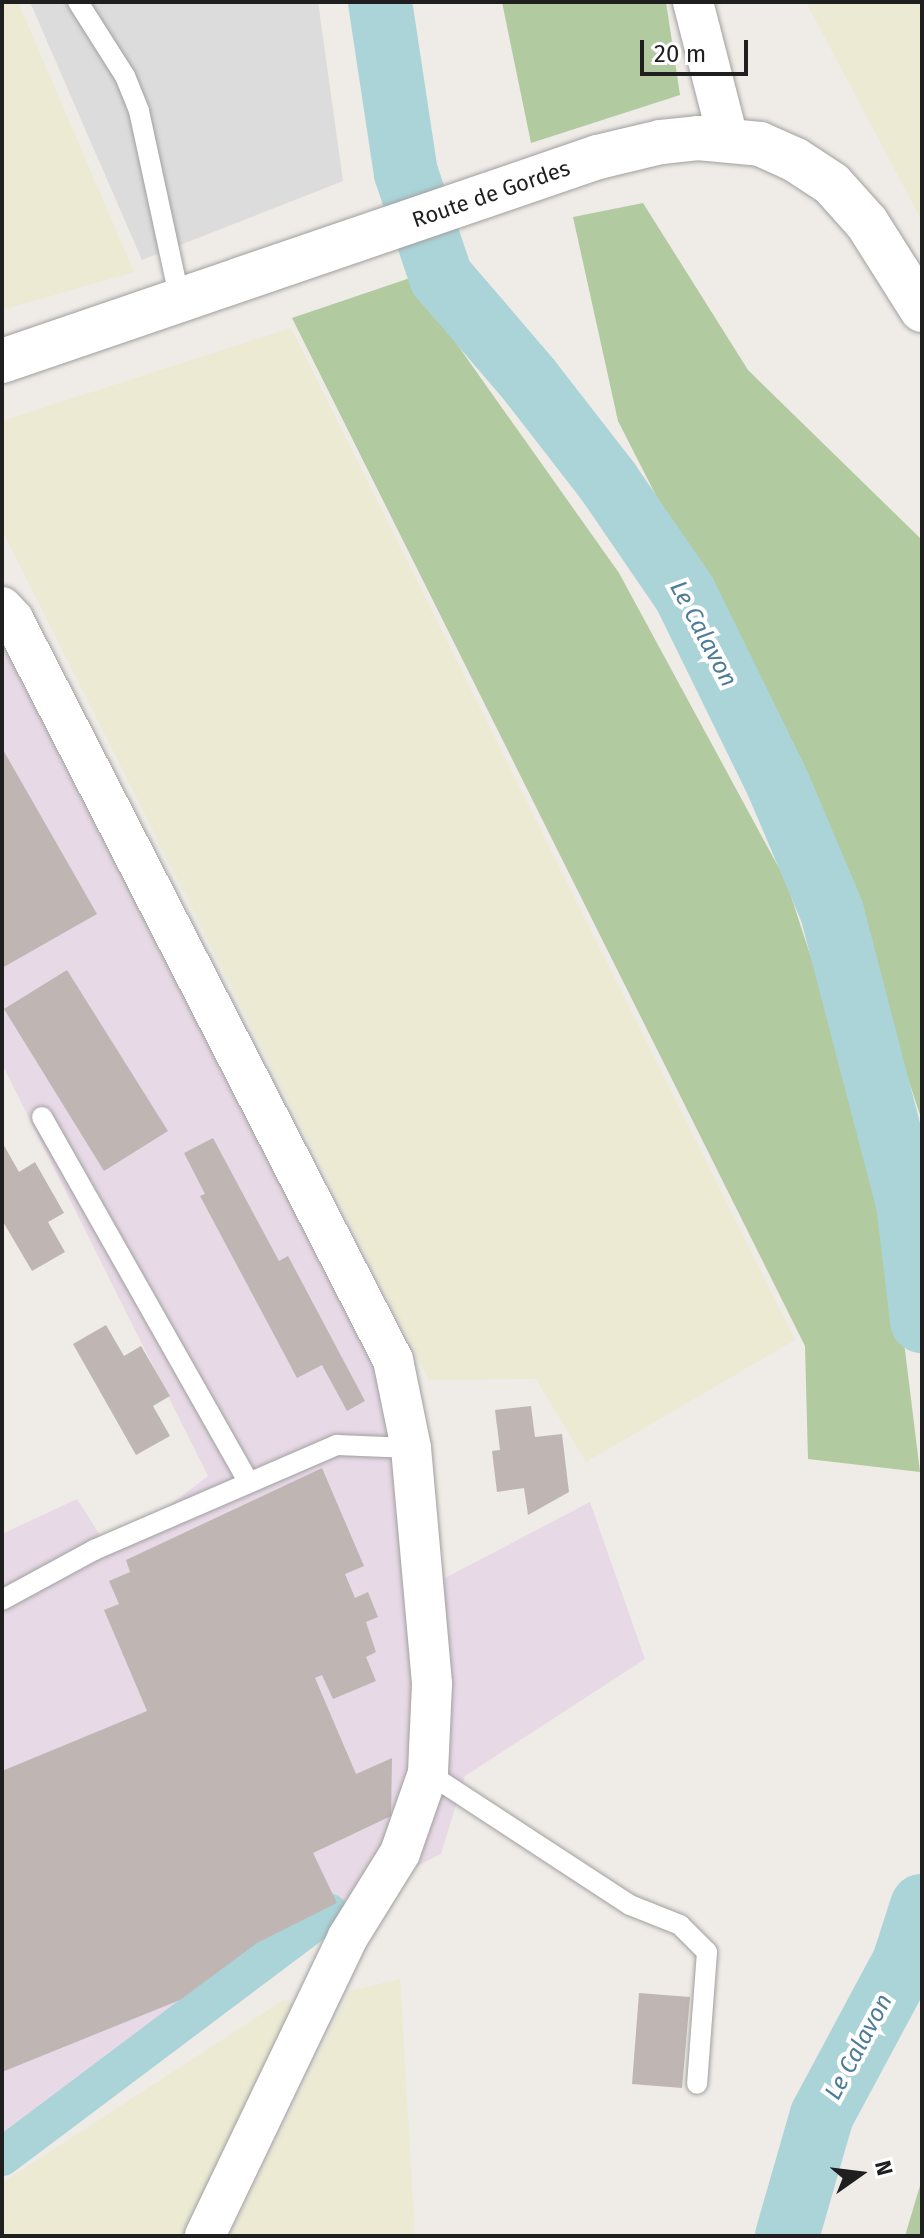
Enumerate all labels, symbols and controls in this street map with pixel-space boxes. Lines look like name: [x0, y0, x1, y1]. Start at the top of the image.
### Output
scale bar: [644, 24, 752, 74]
text: 20 m: [654, 40, 706, 68]
street label: Route de Gordes: [409, 155, 573, 233]
water label: Le Calavon: [663, 576, 743, 692]
water label: Le Calavon: [819, 1989, 899, 2105]
north arrow: [820, 2134, 900, 2214]
text: N: [869, 2158, 899, 2178]

